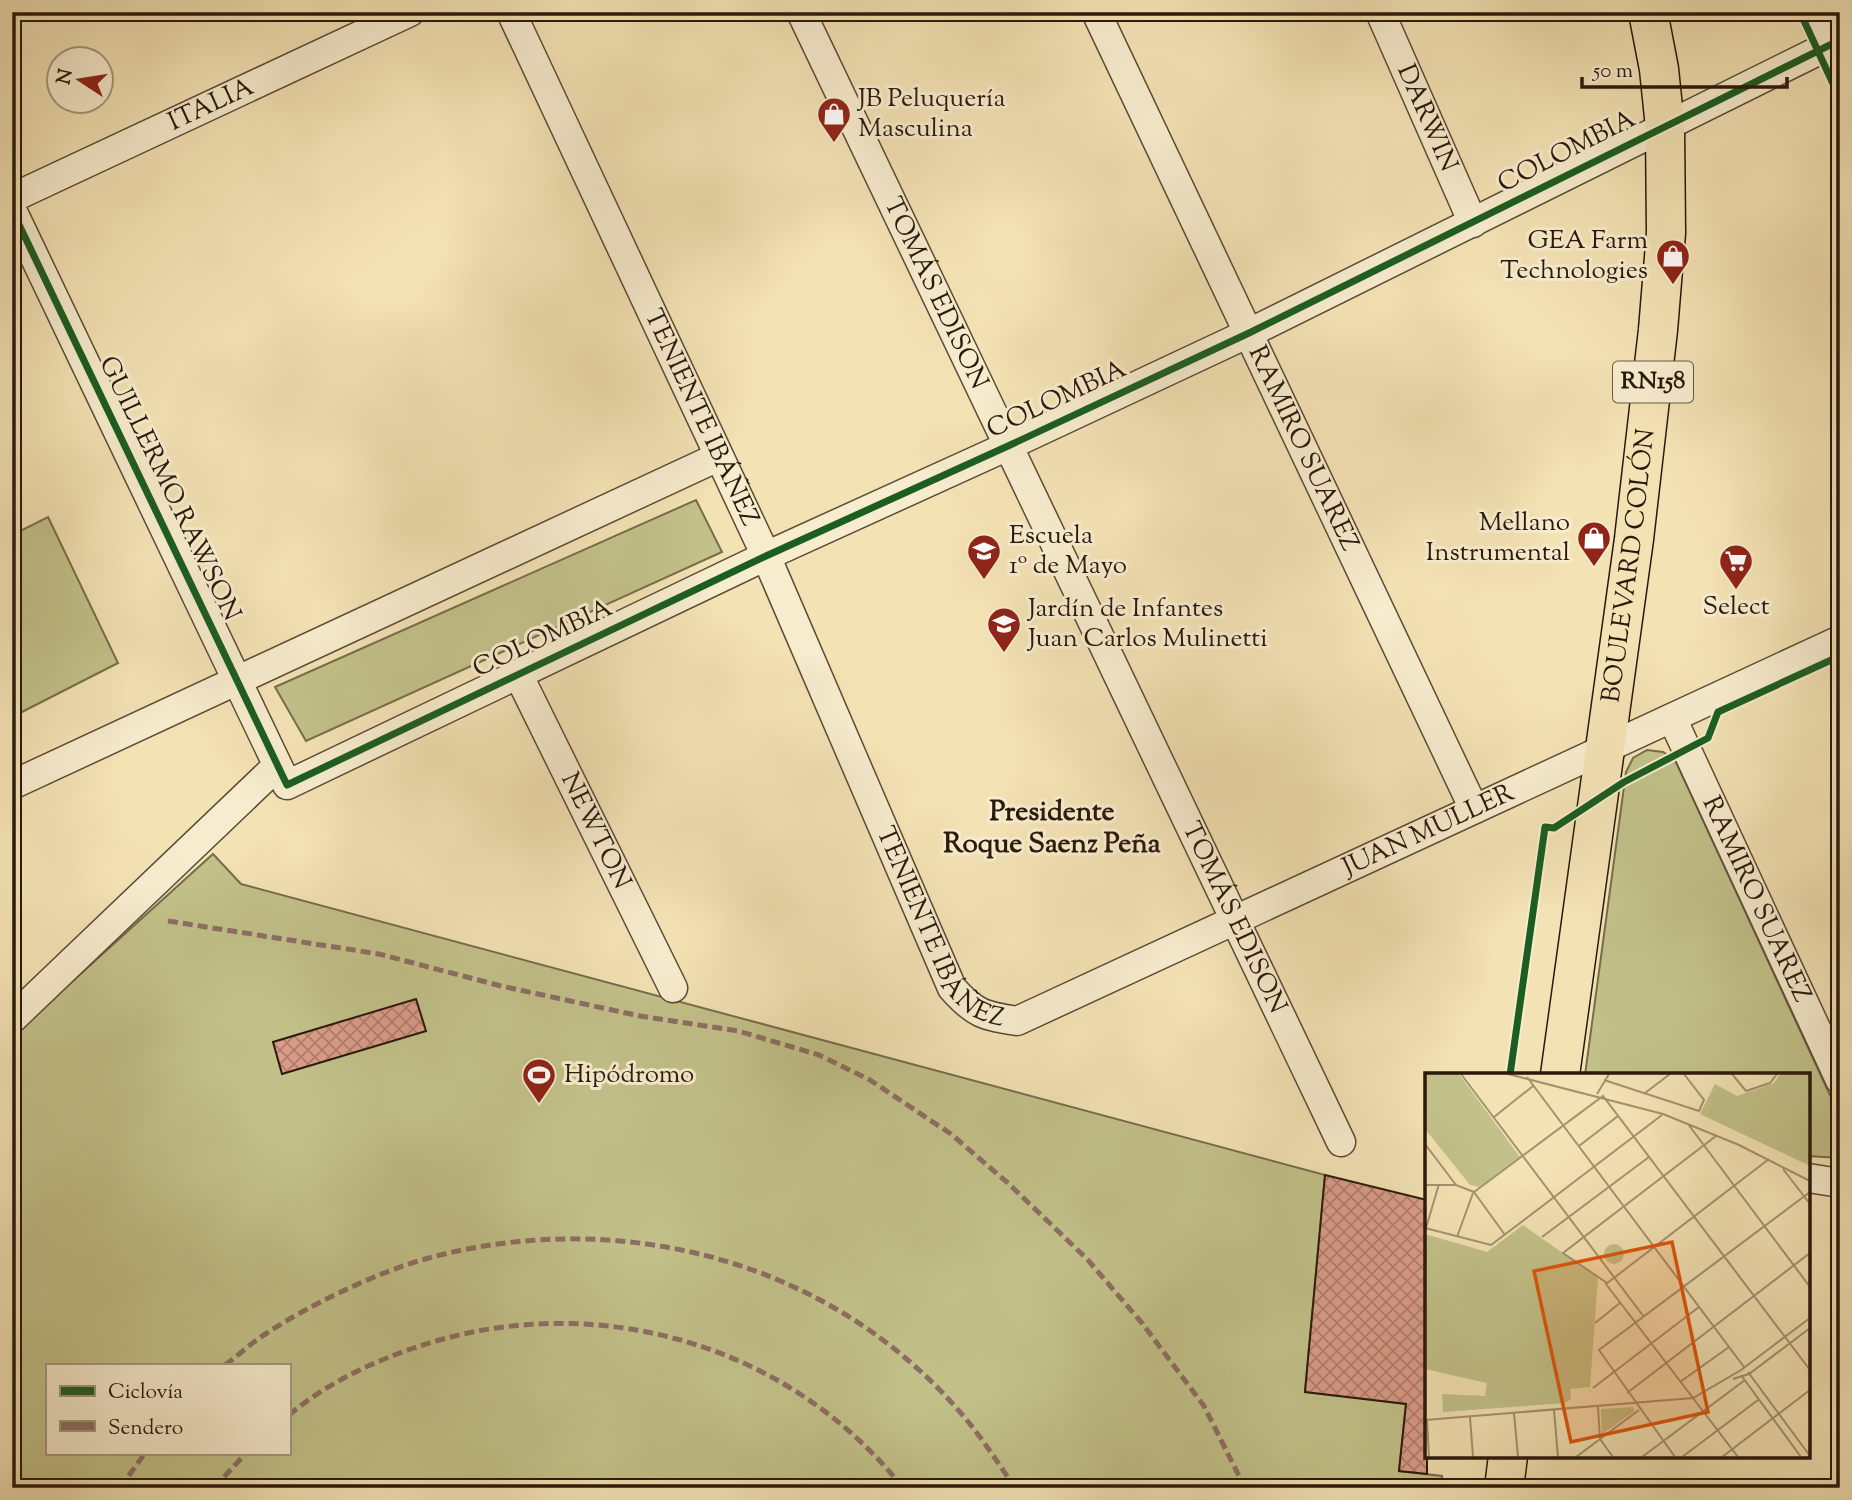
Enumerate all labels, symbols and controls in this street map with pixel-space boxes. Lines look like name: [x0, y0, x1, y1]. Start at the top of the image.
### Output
north arrow: [46, 46, 116, 116]
scale bar: [1582, 46, 1787, 90]
text: 50 m: [1592, 57, 1633, 87]
street label: DARWIN: [1387, 58, 1467, 178]
text: N: [51, 67, 81, 87]
street label: ITALIA: [162, 69, 260, 141]
place label: JB Peluquería Masculina: [856, 81, 1005, 148]
shop icon: JB Peluquería Masculina: [815, 95, 853, 144]
street label: COLOMBIA: [1492, 101, 1642, 203]
street label: TOMÁS EDISON: [874, 191, 997, 396]
place label: GEA Farm Technologies: [1500, 223, 1648, 290]
shop icon: GEA Farm Technologies: [1654, 237, 1692, 286]
street label: TENIENTE IBÁÑEZ: [634, 303, 768, 533]
street label: RAMIRO SUAREZ: [1238, 340, 1368, 557]
street label: GUILLERMO RAWSON: [89, 350, 249, 628]
street label: COLOMBIA: [981, 351, 1133, 449]
road number: RN158: [1613, 362, 1693, 402]
street label: BOULEVARD COLÓN: [1593, 427, 1665, 705]
place label: Mellano Instrumental: [1426, 505, 1570, 572]
place label: Escuela 1º de Mayo: [1009, 518, 1127, 585]
shop icon: Mellano Instrumental: [1575, 519, 1613, 568]
school or university icon: Escuela 1º de Mayo: [965, 532, 1003, 581]
supermarket icon: Select: [1717, 542, 1755, 591]
place label: Select: [1702, 589, 1770, 626]
street label: COLOMBIA: [467, 590, 619, 688]
place label: Jardín de Infantes Juan Carlos Mulinetti: [1026, 591, 1268, 658]
school or university icon: Jardín de Infantes Juan Carlos Mulinetti: [985, 605, 1023, 654]
street label: NEWTON: [551, 766, 640, 896]
street label: JUAN MULLER: [1335, 775, 1521, 887]
street label: RAMIRO SUAREZ: [1692, 790, 1820, 1009]
district label: Presidente Roque Saenz Peña: [943, 793, 1161, 865]
street label: TOMÁS EDISON: [1172, 816, 1296, 1020]
street label: TENIENTE IBÁÑEZ: [866, 821, 1008, 1037]
sports icon: Hipódromo: [520, 1056, 558, 1105]
place label: Hipódromo: [564, 1057, 694, 1094]
inset map: [1425, 1073, 1810, 1458]
legend: [46, 1364, 290, 1454]
text: Ciclovía: [108, 1378, 183, 1408]
text: Sendero: [108, 1414, 183, 1444]

